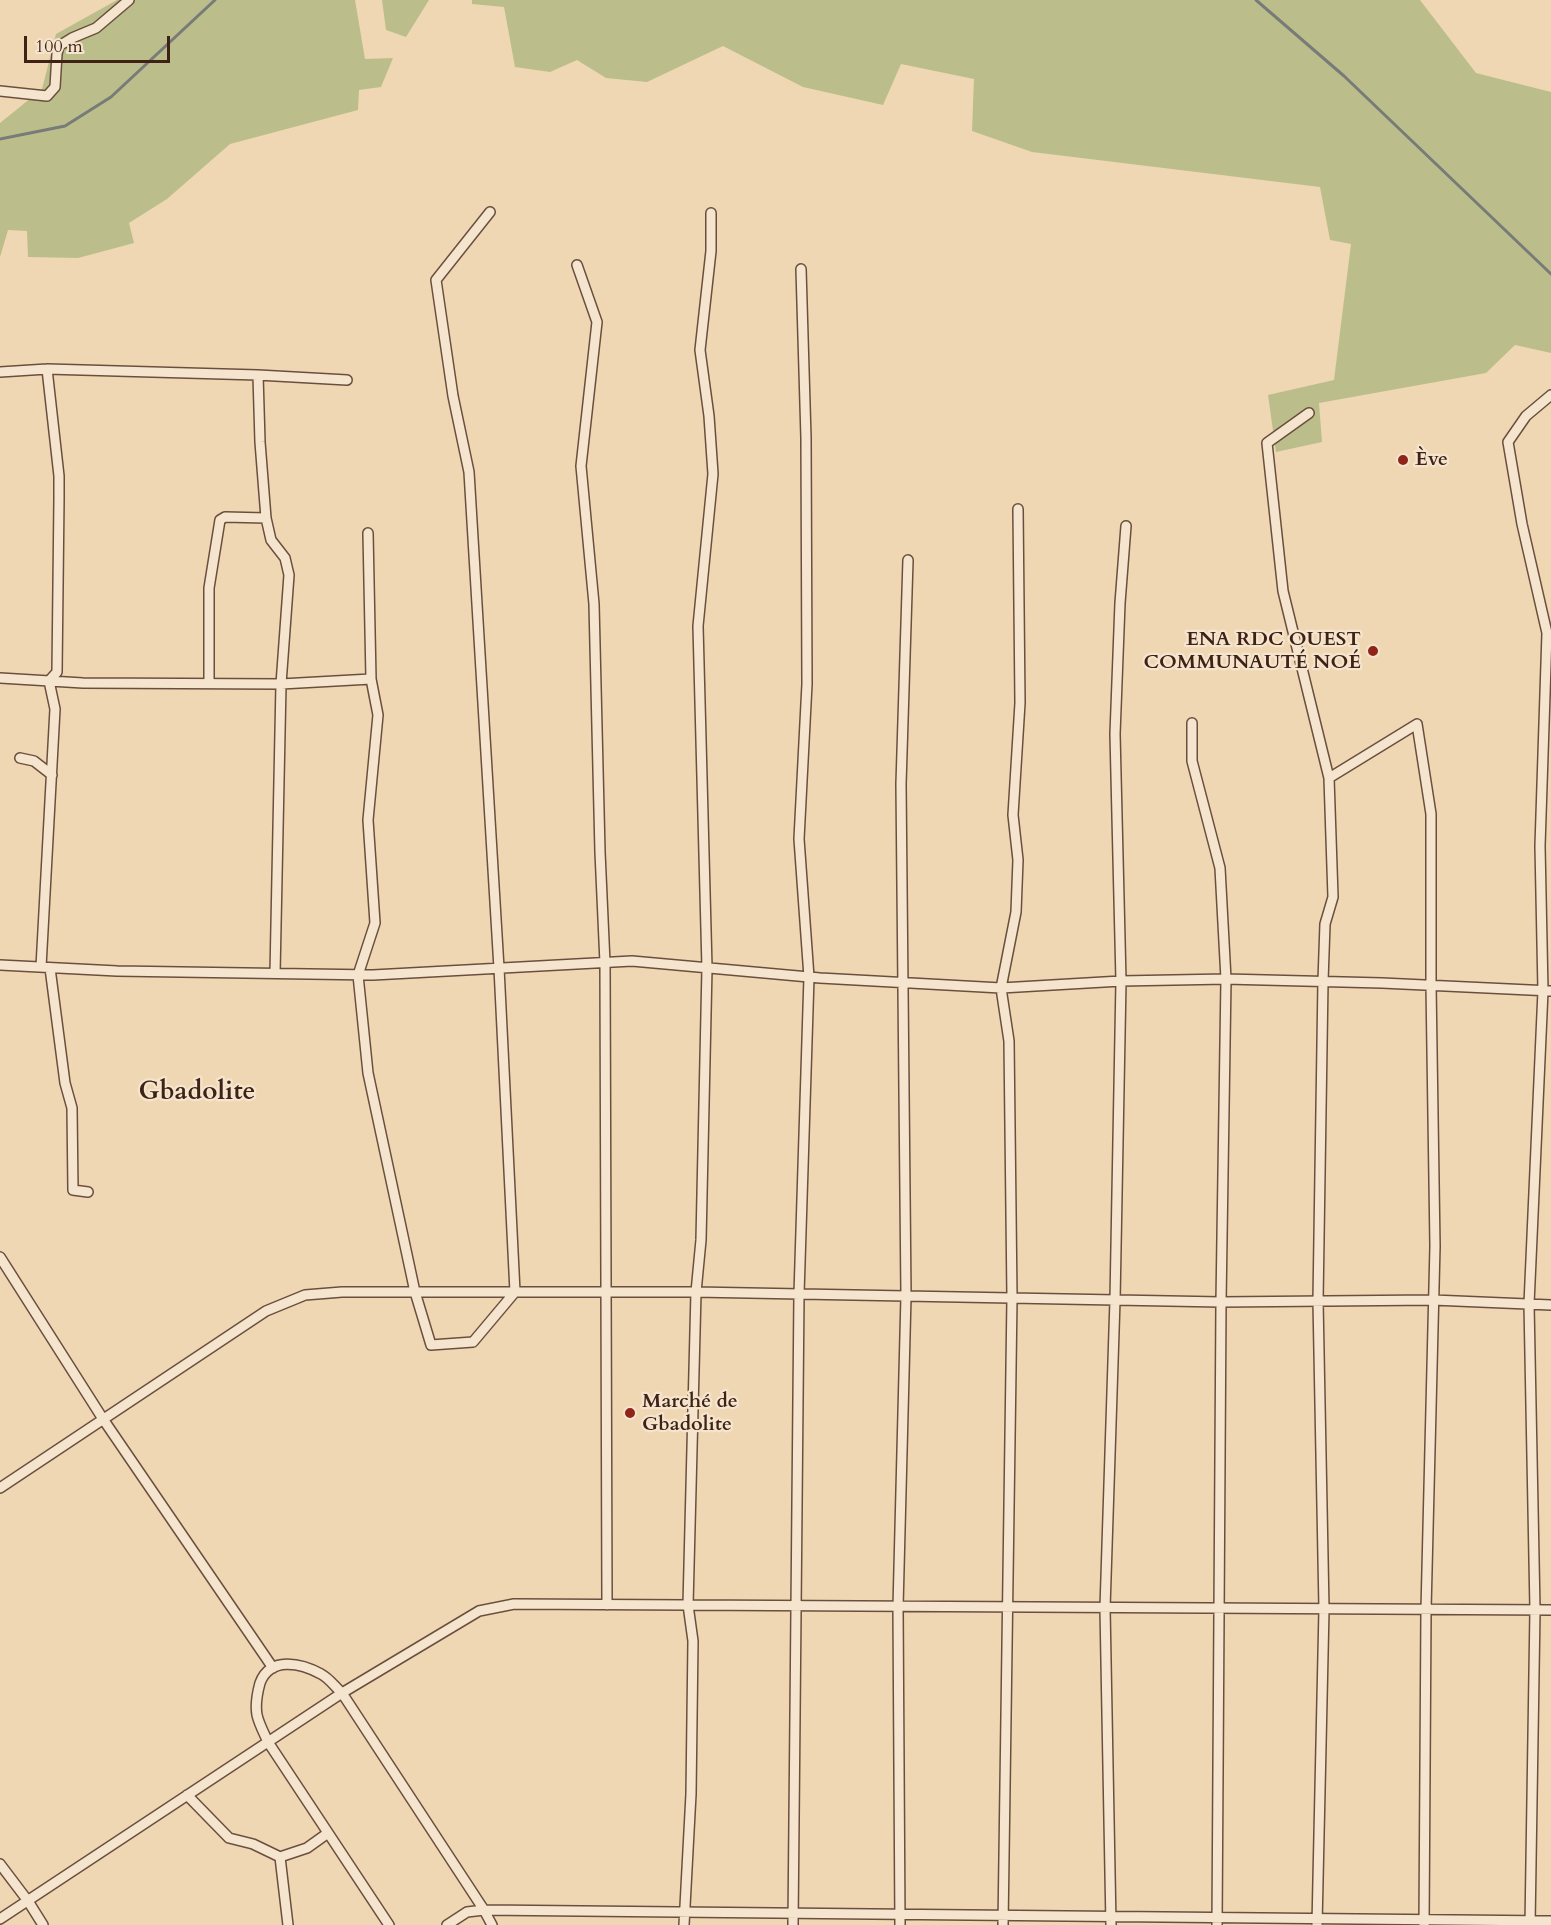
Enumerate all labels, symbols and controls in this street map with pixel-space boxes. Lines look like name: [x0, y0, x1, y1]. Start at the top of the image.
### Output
scale bar: [27, 24, 172, 62]
text: 100 m: [35, 34, 83, 59]
place label: Ève: [1415, 448, 1448, 472]
marker: Ève: [1396, 453, 1410, 467]
place label: ENA RDC OUEST COMMUNAUTÉ NOÉ: [1143, 628, 1361, 675]
marker: ENA RDC OUEST COMMUNAUTÉ NOÉ: [1366, 644, 1380, 658]
district label: Gbadolite: [139, 1077, 255, 1109]
place label: Marché de Gbadolite: [642, 1390, 738, 1437]
marker: Marché de Gbadolite: [623, 1406, 637, 1420]

